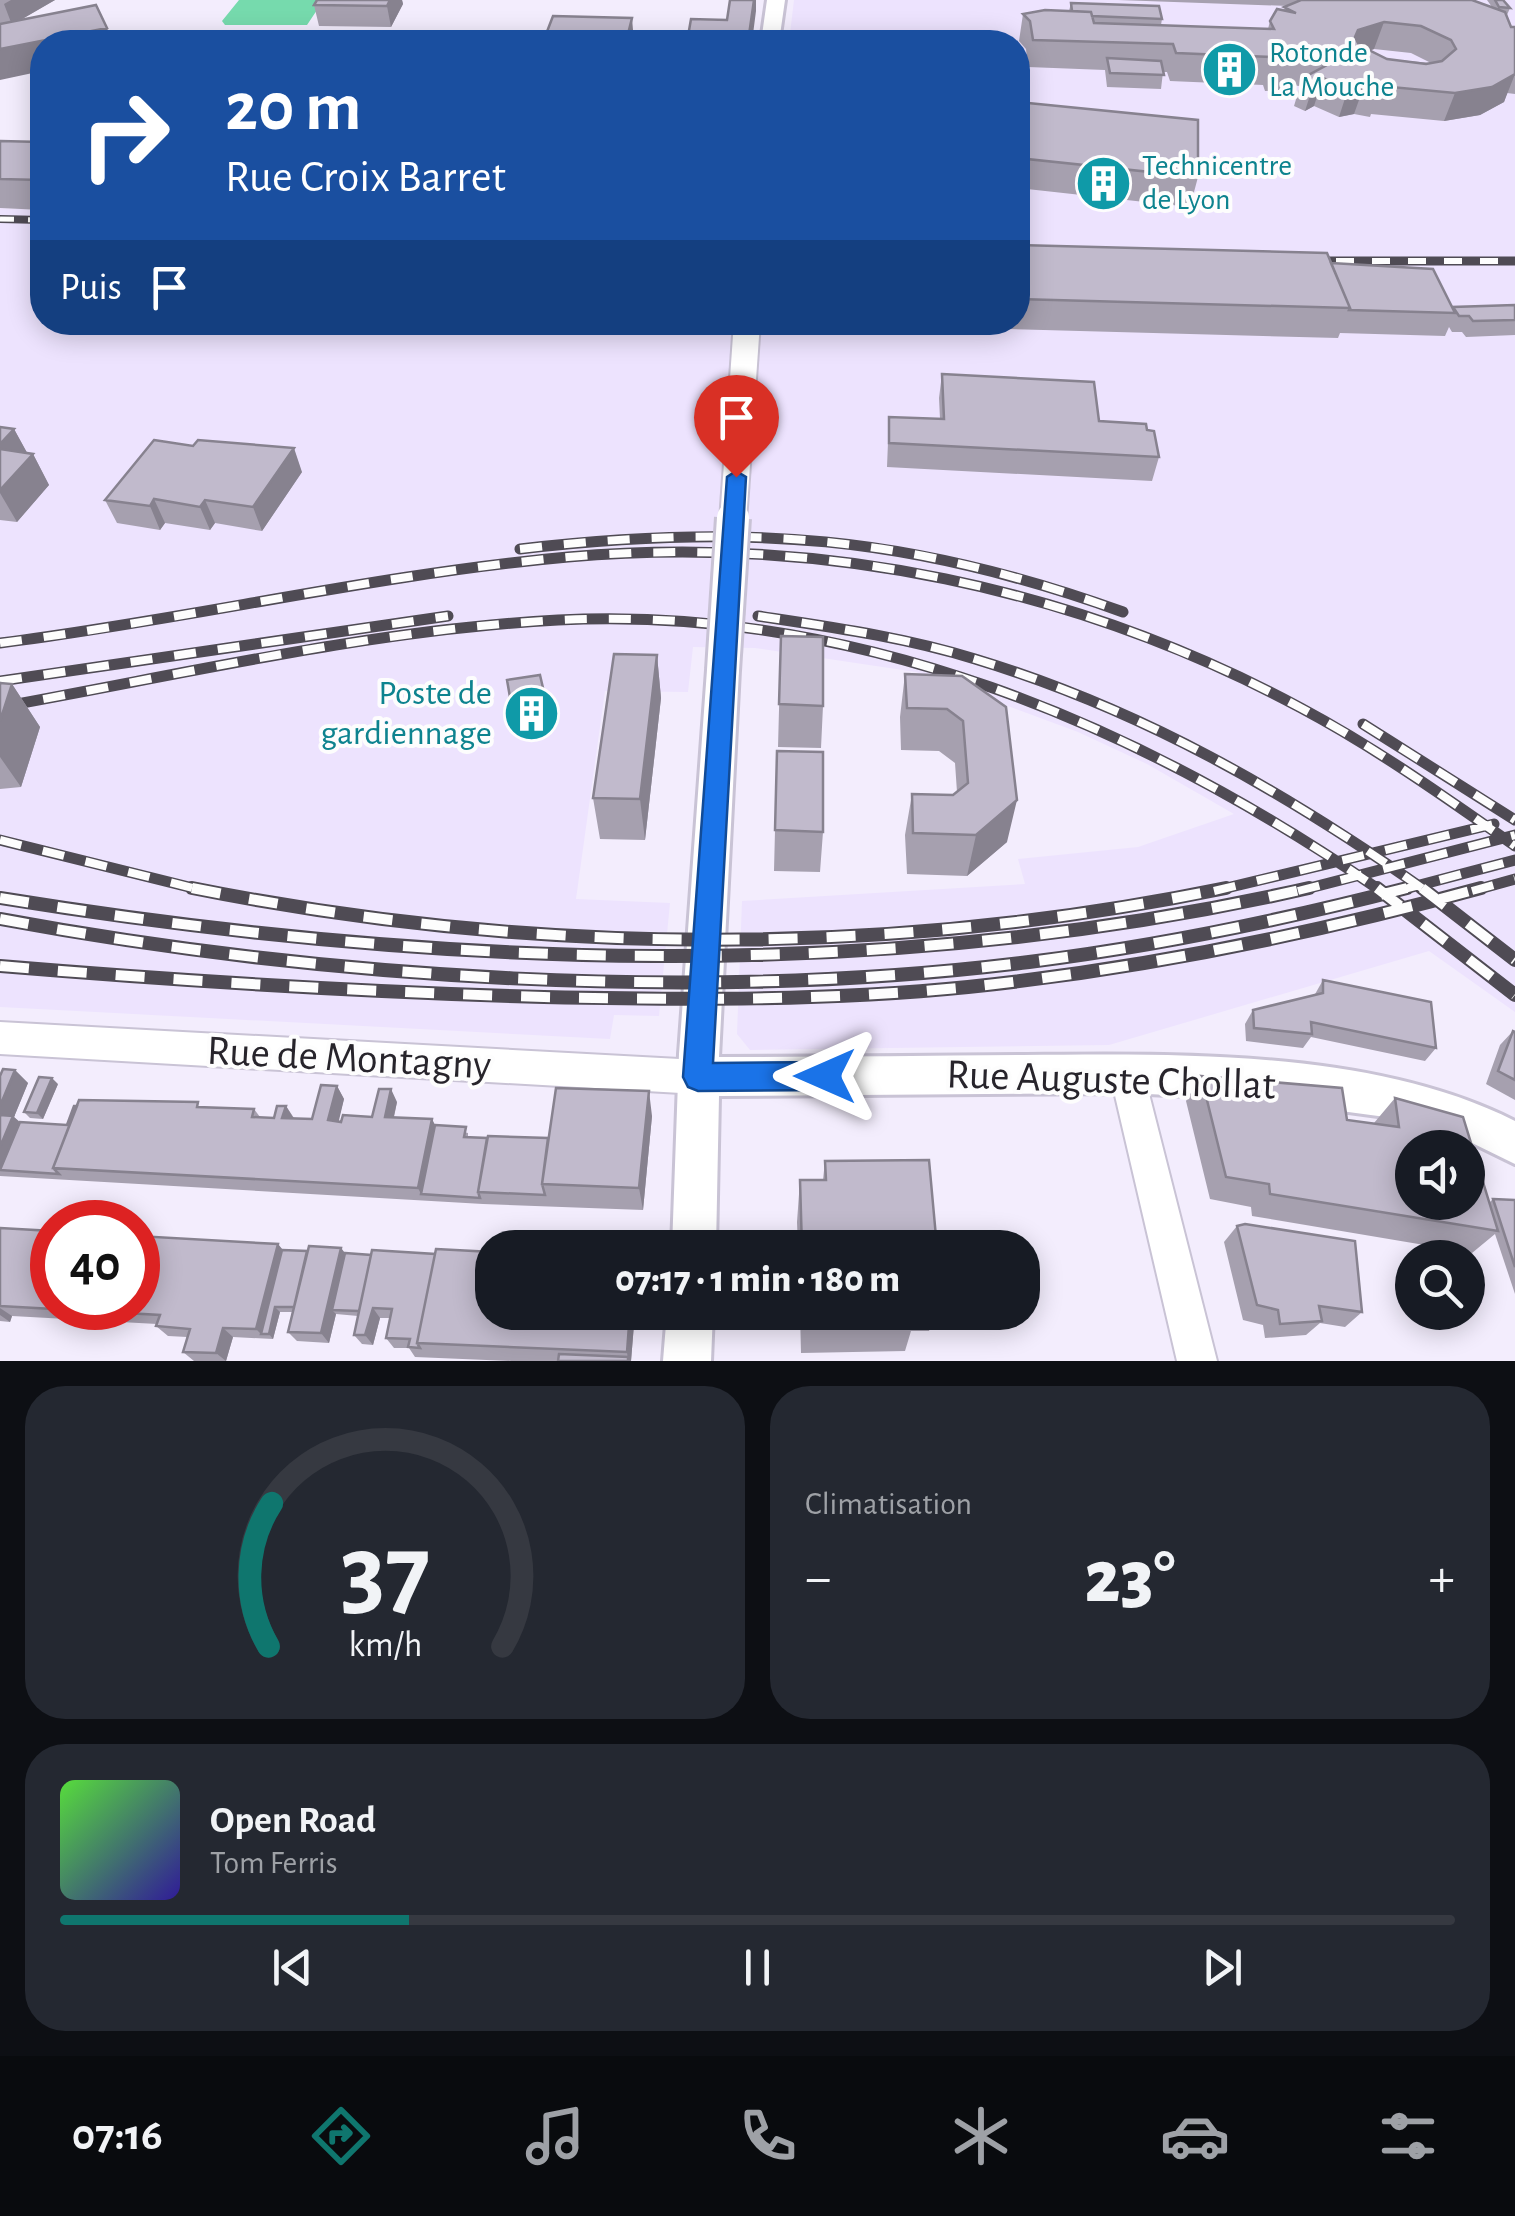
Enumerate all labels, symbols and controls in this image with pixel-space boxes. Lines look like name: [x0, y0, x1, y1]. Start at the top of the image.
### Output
place label: Rotonde La Mouche: [1269, 38, 1394, 102]
building icon: Rotonde La Mouche: [1200, 40, 1260, 100]
icon: right: [60, 70, 190, 200]
text: 20 m: [225, 73, 362, 143]
place label: Technicentre de Lyon: [1142, 151, 1292, 215]
building icon: Technicentre de Lyon: [1073, 153, 1133, 213]
text: Rue Croix Barret: [225, 155, 506, 200]
icon: arrive: [142, 260, 197, 315]
text: Puis: [60, 269, 122, 307]
pin: [694, 375, 779, 478]
icon: arrive: [709, 390, 764, 445]
place label: Poste de gardiennage: [320, 676, 492, 751]
building icon: Poste de gardiennage: [501, 683, 561, 743]
position arrow: [773, 1024, 877, 1128]
street label: Rue de Montagny: [206, 1030, 492, 1086]
street label: Rue Auguste Chollat: [946, 1053, 1276, 1107]
map controls: [1395, 1130, 1485, 1330]
button: sound: [1395, 1130, 1485, 1220]
speed limit sign: 40: [30, 1200, 160, 1330]
button: search: [1395, 1240, 1485, 1330]
text: 07:17 · 1 min · 180 m: [615, 1261, 900, 1299]
text: Climatisation: [805, 1488, 972, 1520]
text: 37: [340, 1521, 430, 1625]
text: 23°: [1085, 1541, 1175, 1616]
text: −: [805, 1551, 831, 1606]
text: +: [1429, 1551, 1455, 1606]
text: km/h: [348, 1627, 422, 1663]
text: Open Road: [210, 1802, 376, 1840]
text: Tom Ferris: [210, 1847, 338, 1879]
icon: previous: [265, 1940, 320, 1995]
icon: pause: [730, 1940, 785, 1995]
icon: next: [1195, 1940, 1250, 1995]
icon: directions: [306, 2101, 376, 2171]
icon: music: [520, 2101, 590, 2171]
icon: phone: [733, 2101, 803, 2171]
icon: climate: [946, 2101, 1016, 2171]
icon: car: [1160, 2101, 1230, 2171]
icon: filters: [1373, 2101, 1443, 2171]
text: 07:16: [72, 2113, 163, 2158]

